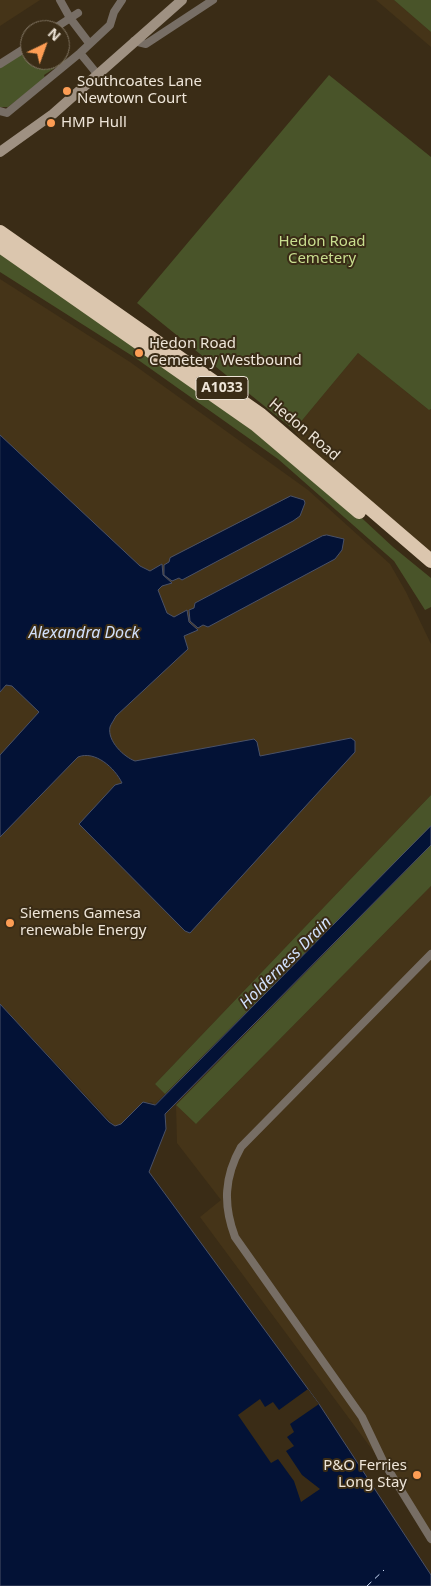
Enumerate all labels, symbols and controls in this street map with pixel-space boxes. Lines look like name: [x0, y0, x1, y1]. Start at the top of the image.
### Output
north arrow: [20, 20, 70, 70]
text: N: [44, 23, 65, 45]
place label: Southcoates Lane Newtown Court: [77, 73, 202, 108]
marker: Southcoates Lane Newtown Court: [61, 85, 73, 97]
place label: HMP Hull: [61, 114, 127, 132]
marker: HMP Hull: [45, 117, 57, 129]
park label: Hedon Road Cemetery: [278, 233, 366, 268]
place label: Hedon Road Cemetery Westbound: [149, 335, 302, 370]
marker: Hedon Road Cemetery Westbound: [133, 347, 145, 359]
road number: A1033: [196, 376, 248, 399]
street label: Hedon Road: [265, 395, 343, 465]
water label: Alexandra Dock: [29, 623, 139, 643]
place label: Siemens Gamesa renewable Energy: [20, 905, 146, 940]
water label: Holderness Drain: [236, 913, 336, 1013]
marker: Siemens Gamesa renewable Energy: [4, 917, 16, 929]
place label: P&O Ferries Long Stay: [323, 1457, 407, 1492]
marker: P&O Ferries Long Stay: [411, 1469, 423, 1481]

